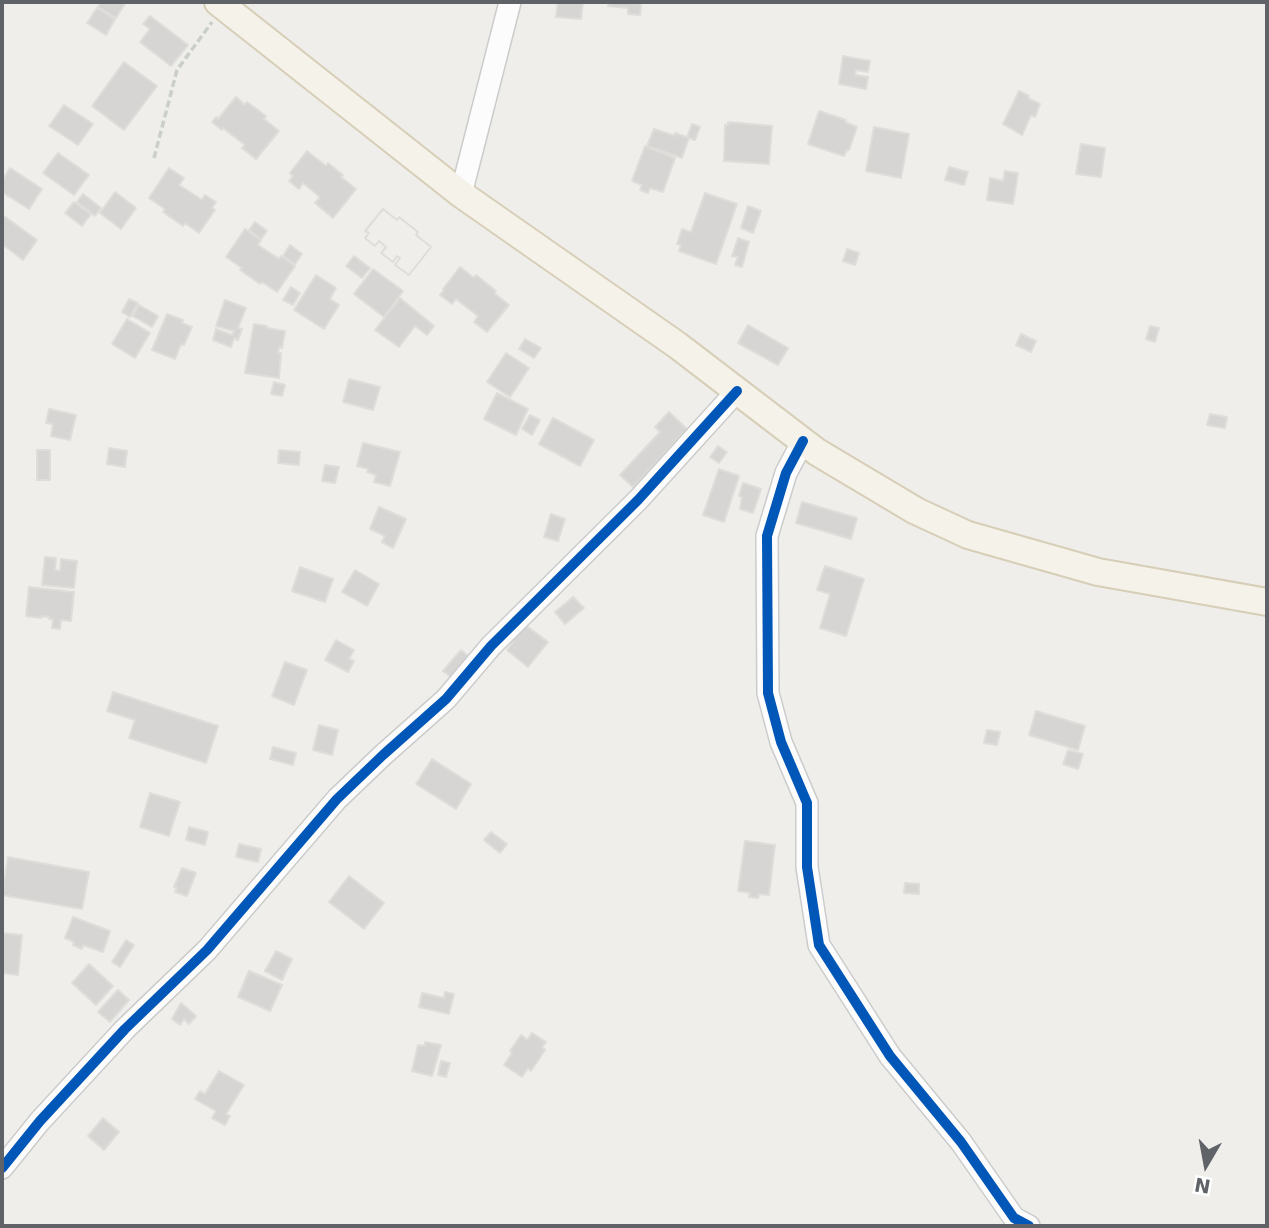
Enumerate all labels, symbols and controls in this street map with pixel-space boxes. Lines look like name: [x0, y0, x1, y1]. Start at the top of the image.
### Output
north arrow: [1171, 1130, 1241, 1200]
text: N: [1193, 1173, 1212, 1198]

